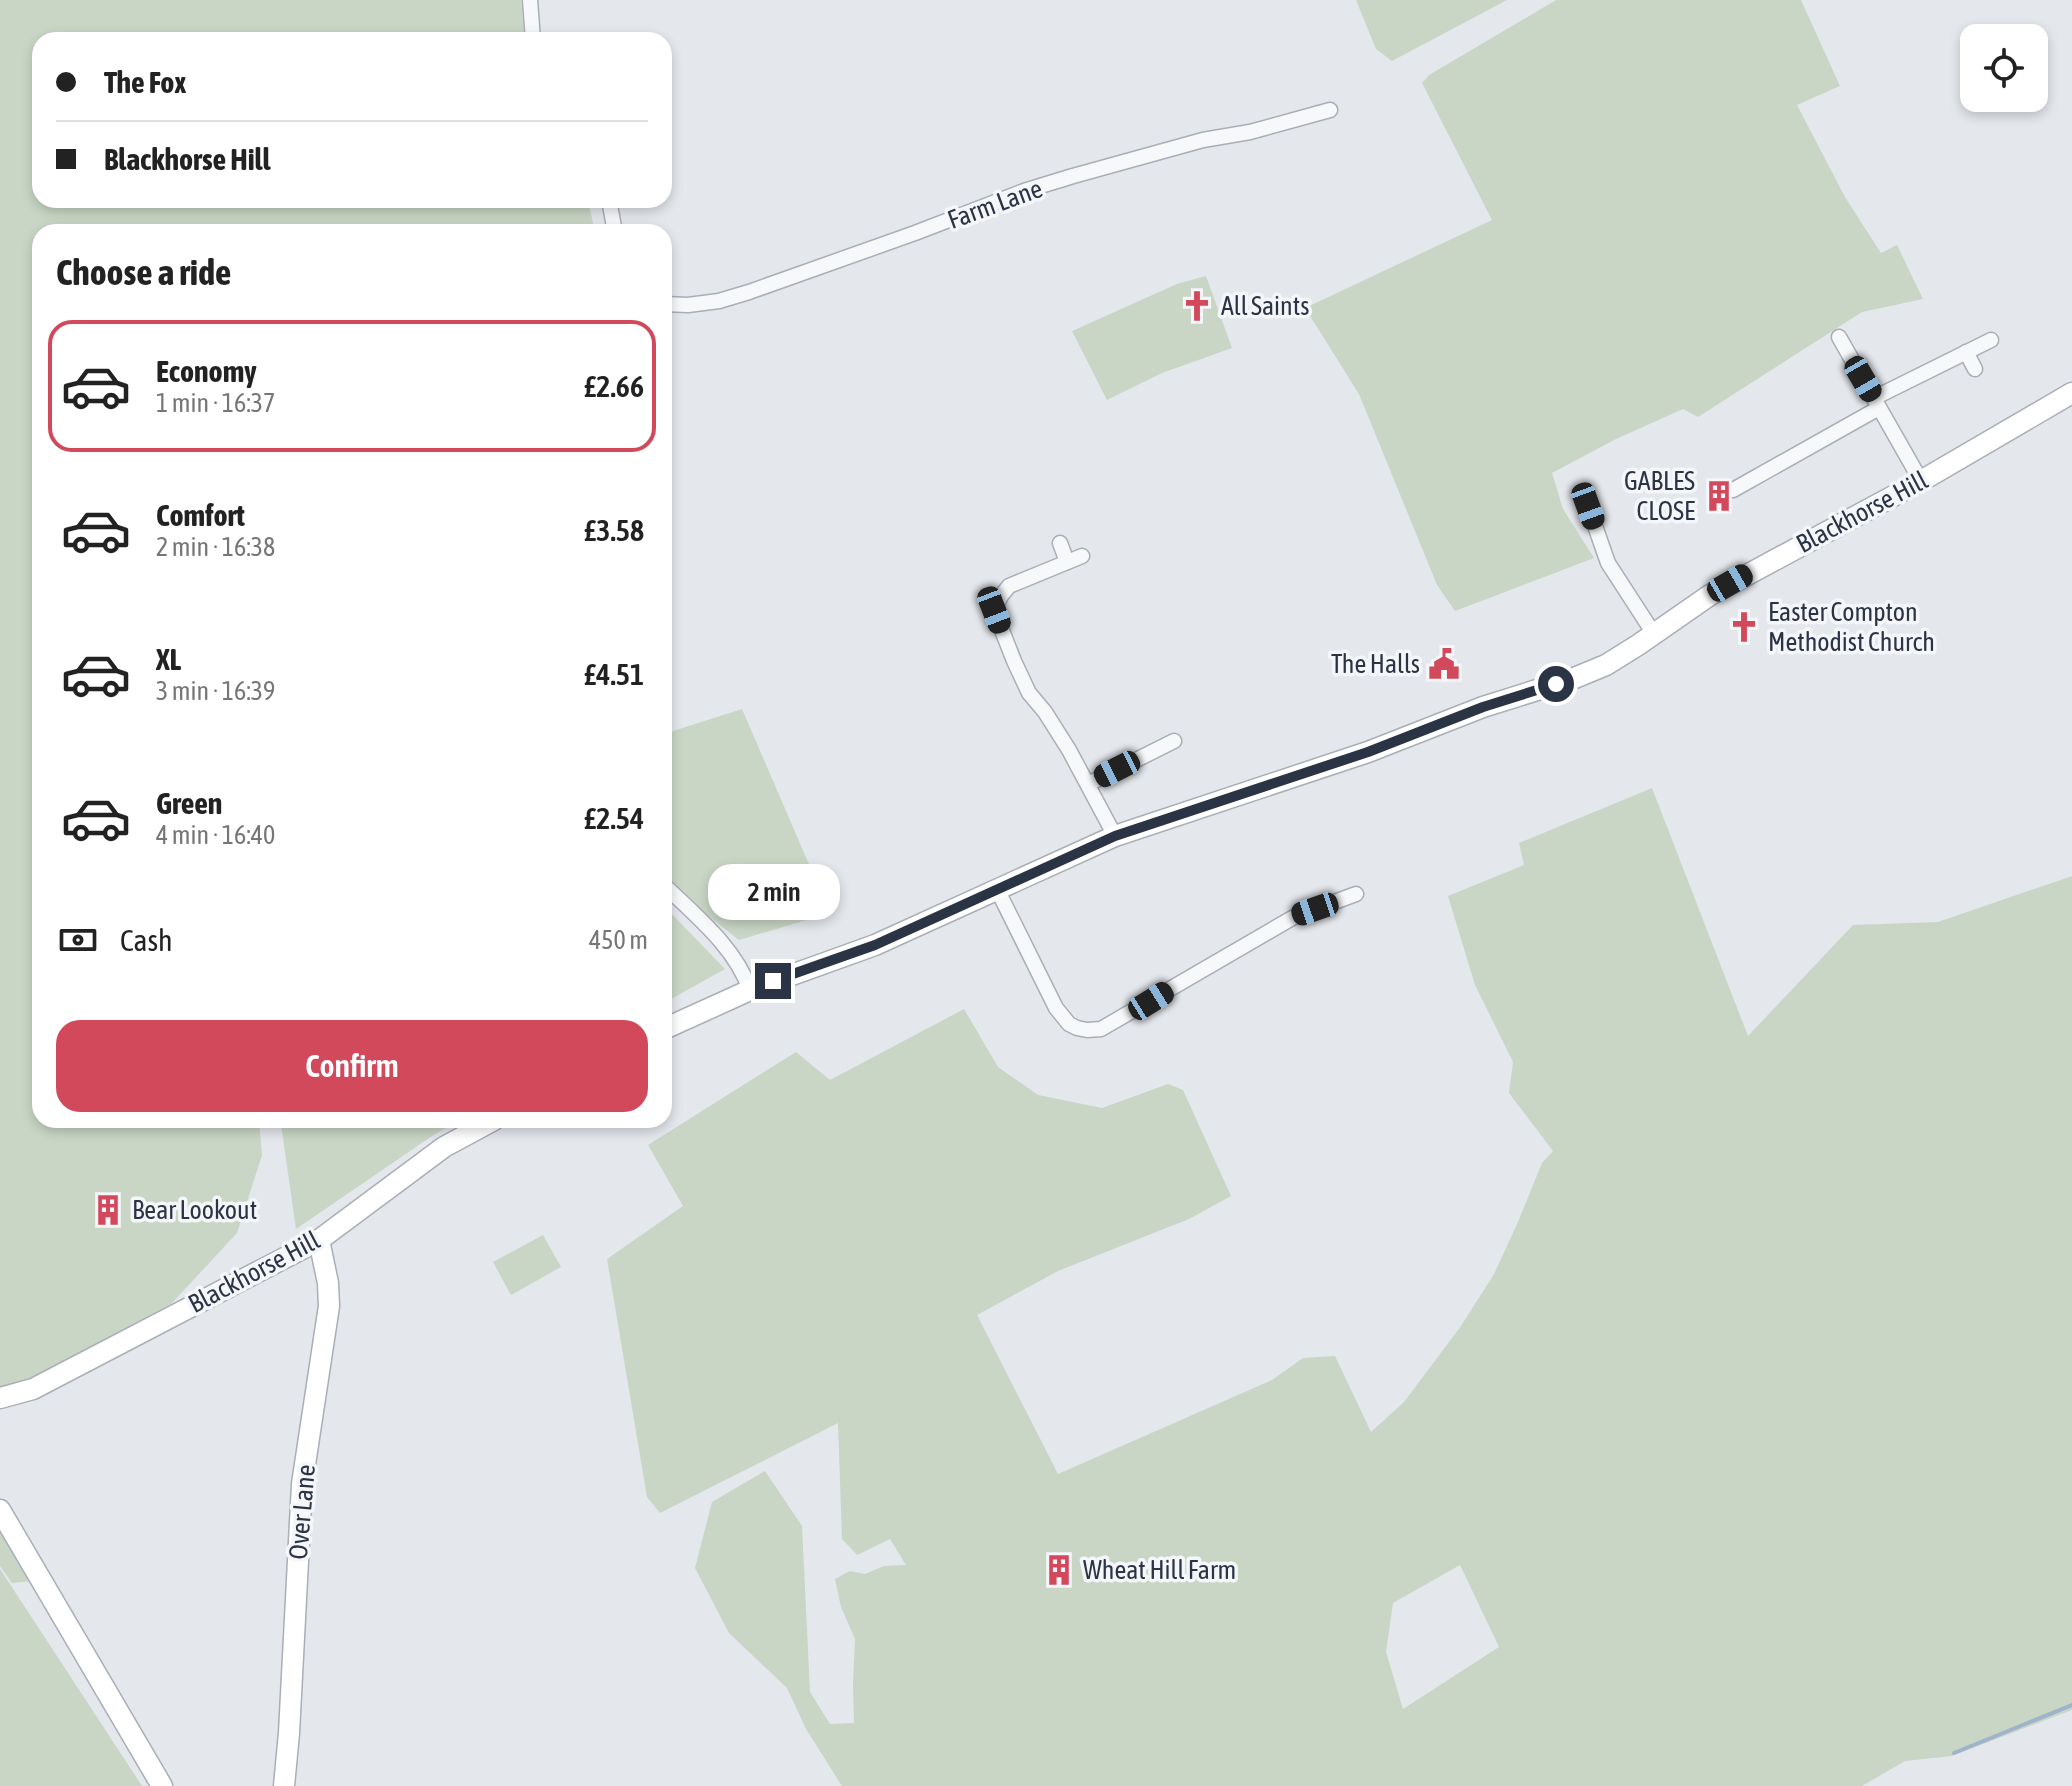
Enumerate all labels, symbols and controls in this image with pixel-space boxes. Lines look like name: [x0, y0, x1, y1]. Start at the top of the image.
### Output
map controls: [1960, 24, 2048, 112]
button: locate: [1960, 24, 2048, 112]
text: The Fox: [104, 65, 186, 99]
text: Blackhorse Hill: [104, 142, 270, 176]
street label: Farm Lane: [944, 173, 1046, 235]
text: Choose a ride: [56, 251, 231, 293]
church icon: All Saints: [1180, 289, 1214, 323]
place label: All Saints: [1221, 291, 1309, 321]
icon: car: [60, 350, 132, 422]
car: [1841, 352, 1885, 406]
text: Economy: [156, 354, 257, 388]
text: £2.66: [584, 369, 644, 403]
text: 1 min · 16:37: [156, 388, 275, 418]
street label: Blackhorse Hill: [1791, 465, 1933, 559]
place label: GABLES CLOSE: [1624, 466, 1695, 526]
car: [1569, 479, 1607, 533]
building icon: GABLES CLOSE: [1702, 479, 1736, 513]
icon: car: [60, 494, 132, 566]
text: Comfort: [156, 498, 245, 532]
text: £3.58: [584, 513, 644, 547]
text: 2 min · 16:38: [156, 532, 275, 562]
car: [1703, 561, 1757, 605]
car: [974, 583, 1014, 637]
place label: Easter Compton Methodist Church: [1768, 597, 1935, 657]
church icon: Easter Compton Methodist Church: [1727, 610, 1761, 644]
icon: car: [60, 638, 132, 710]
text: XL: [156, 642, 181, 676]
public building icon: The Halls: [1427, 647, 1461, 681]
place label: The Halls: [1331, 649, 1420, 679]
text: £4.51: [584, 657, 644, 691]
route start: [1538, 666, 1574, 702]
text: 3 min · 16:39: [156, 676, 275, 706]
car: [1090, 747, 1144, 791]
icon: car: [60, 782, 132, 854]
text: Green: [156, 786, 222, 820]
text: £2.54: [584, 801, 644, 835]
text: 4 min · 16:40: [156, 820, 275, 850]
callout: 2 min: [707, 865, 839, 921]
text: 2 min: [747, 877, 801, 907]
car: [1288, 890, 1342, 928]
icon: cash: [56, 918, 100, 962]
text: Cash: [120, 923, 173, 957]
text: 450 m: [589, 925, 648, 955]
route end: [755, 963, 791, 999]
car: [1124, 978, 1178, 1024]
button: Confirm: [56, 1020, 648, 1112]
building icon: Bear Lookout: [91, 1193, 125, 1227]
place label: Bear Lookout: [132, 1195, 257, 1225]
street label: Blackhorse Hill: [183, 1225, 325, 1319]
street label: Over Lane: [283, 1463, 321, 1561]
building icon: Wheat Hill Farm: [1042, 1553, 1076, 1587]
place label: Wheat Hill Farm: [1083, 1555, 1236, 1585]

